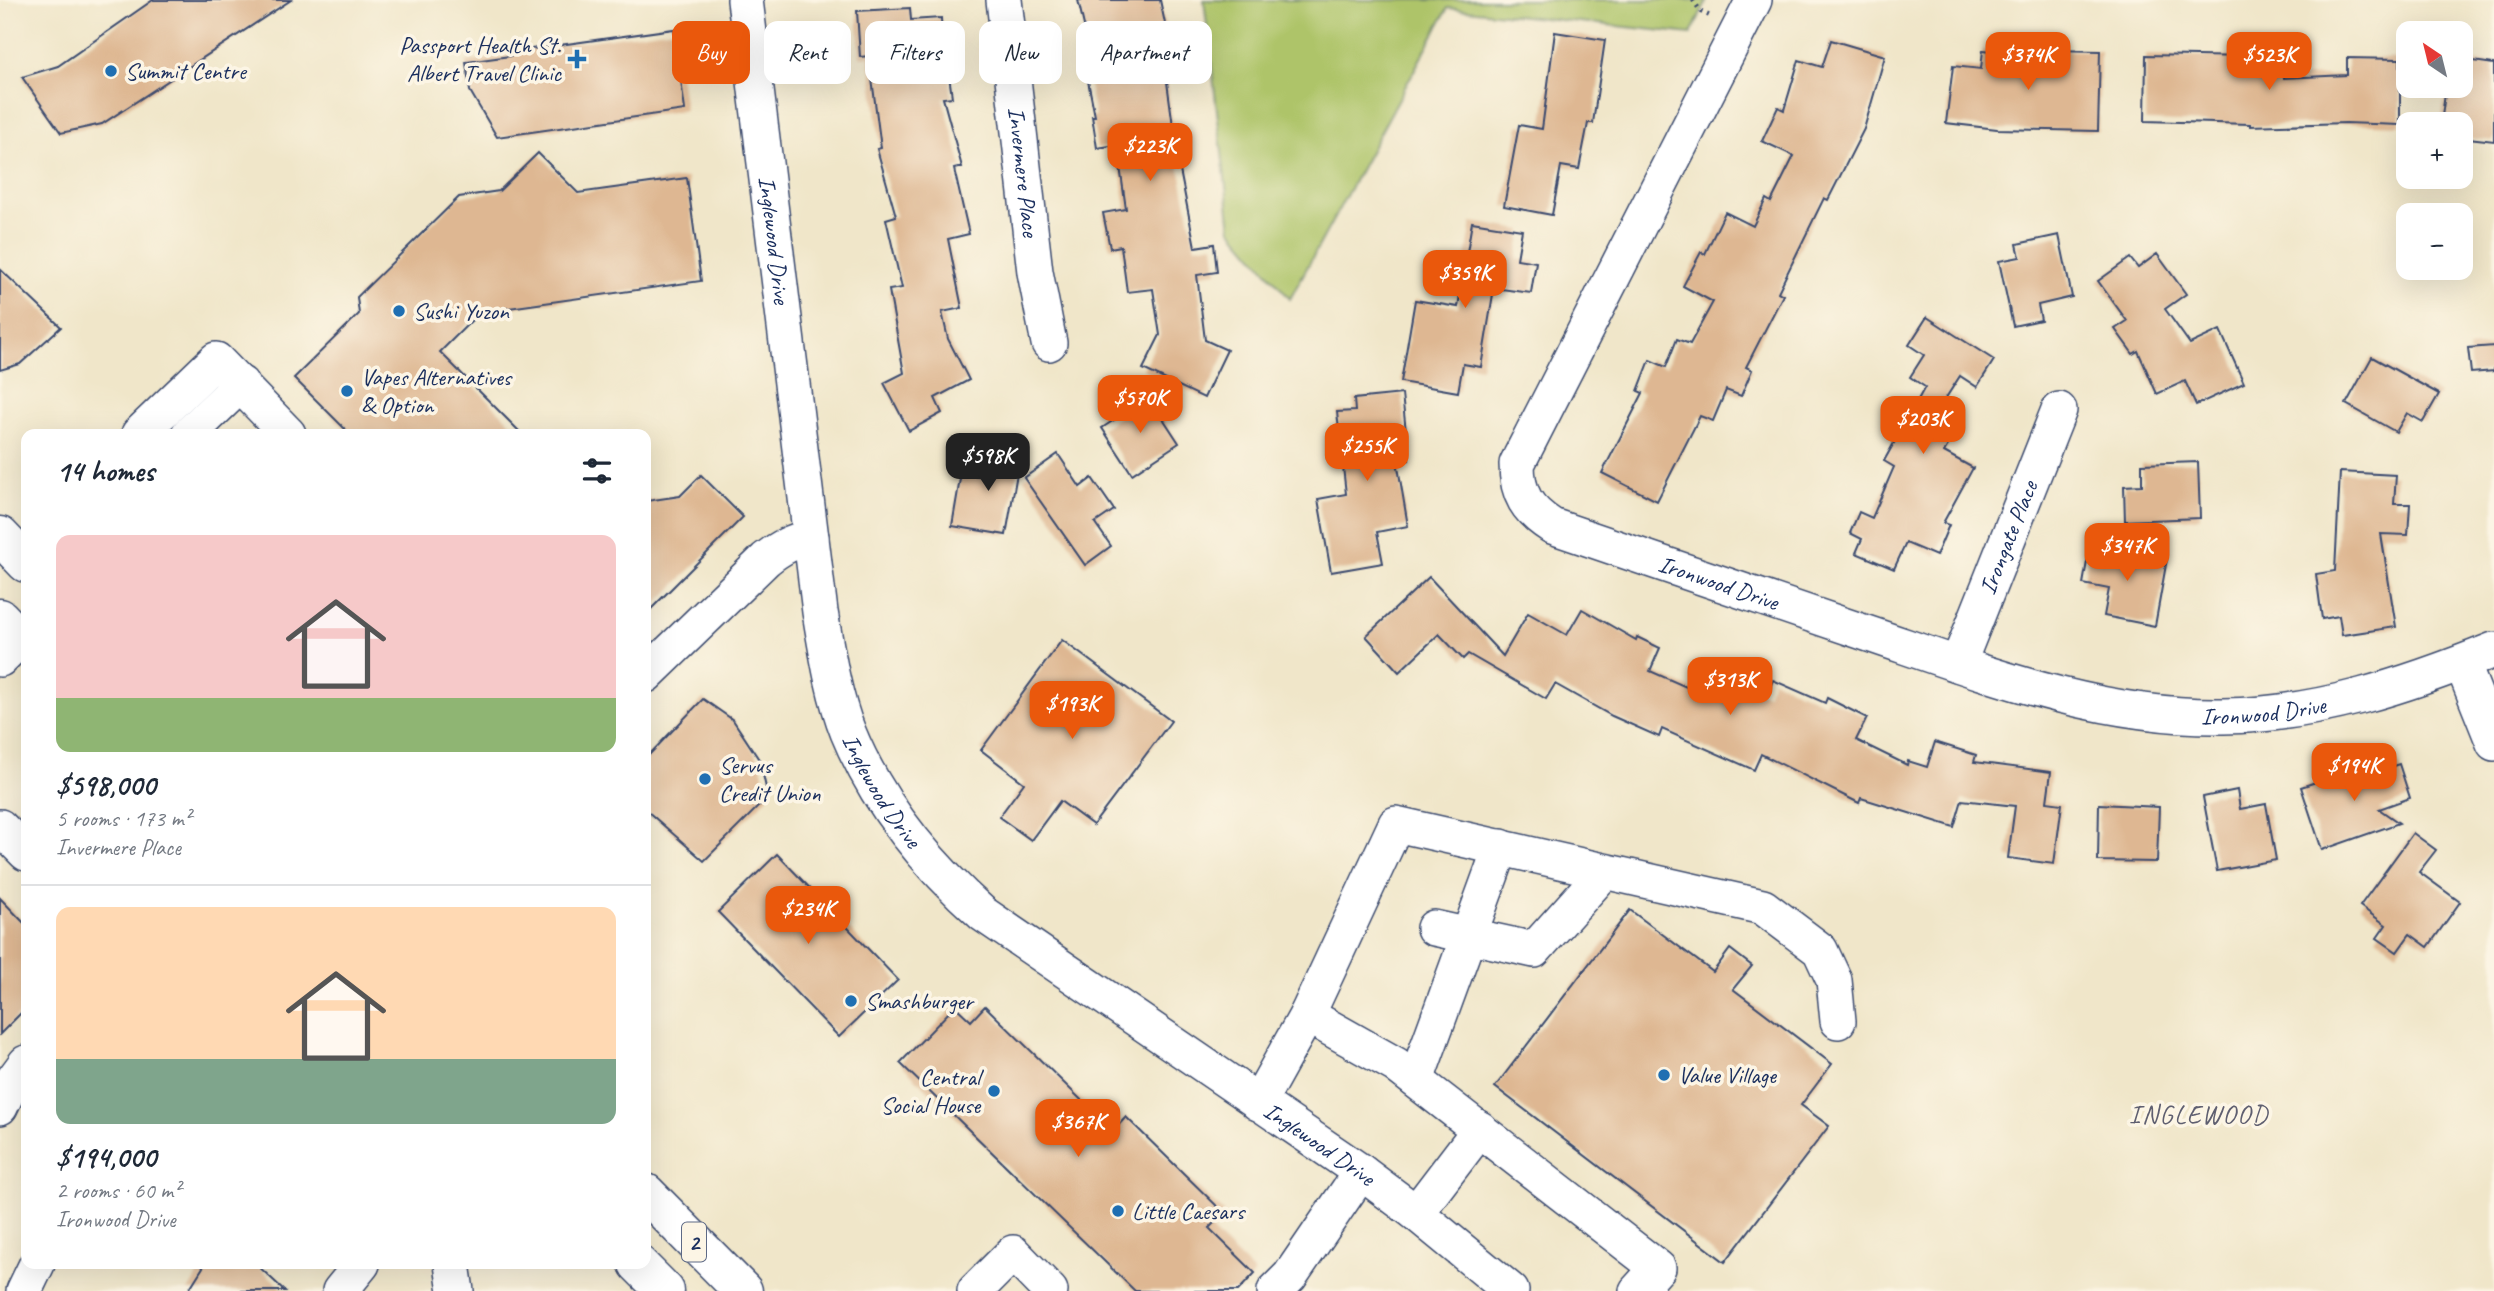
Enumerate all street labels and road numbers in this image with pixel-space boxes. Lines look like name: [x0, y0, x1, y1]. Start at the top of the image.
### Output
street label: Invermere Place: [1001, 106, 1046, 240]
street label: Inglewood Drive: [752, 175, 797, 308]
street label: Irongate Place: [1972, 475, 2045, 599]
street label: Ironwood Drive: [1655, 548, 1784, 618]
street label: Ironwood Drive: [2201, 689, 2330, 731]
street label: Inglewood Drive: [836, 730, 929, 856]
street label: Inglewood Drive: [1258, 1095, 1383, 1194]
road number: 2: [682, 1222, 706, 1261]

